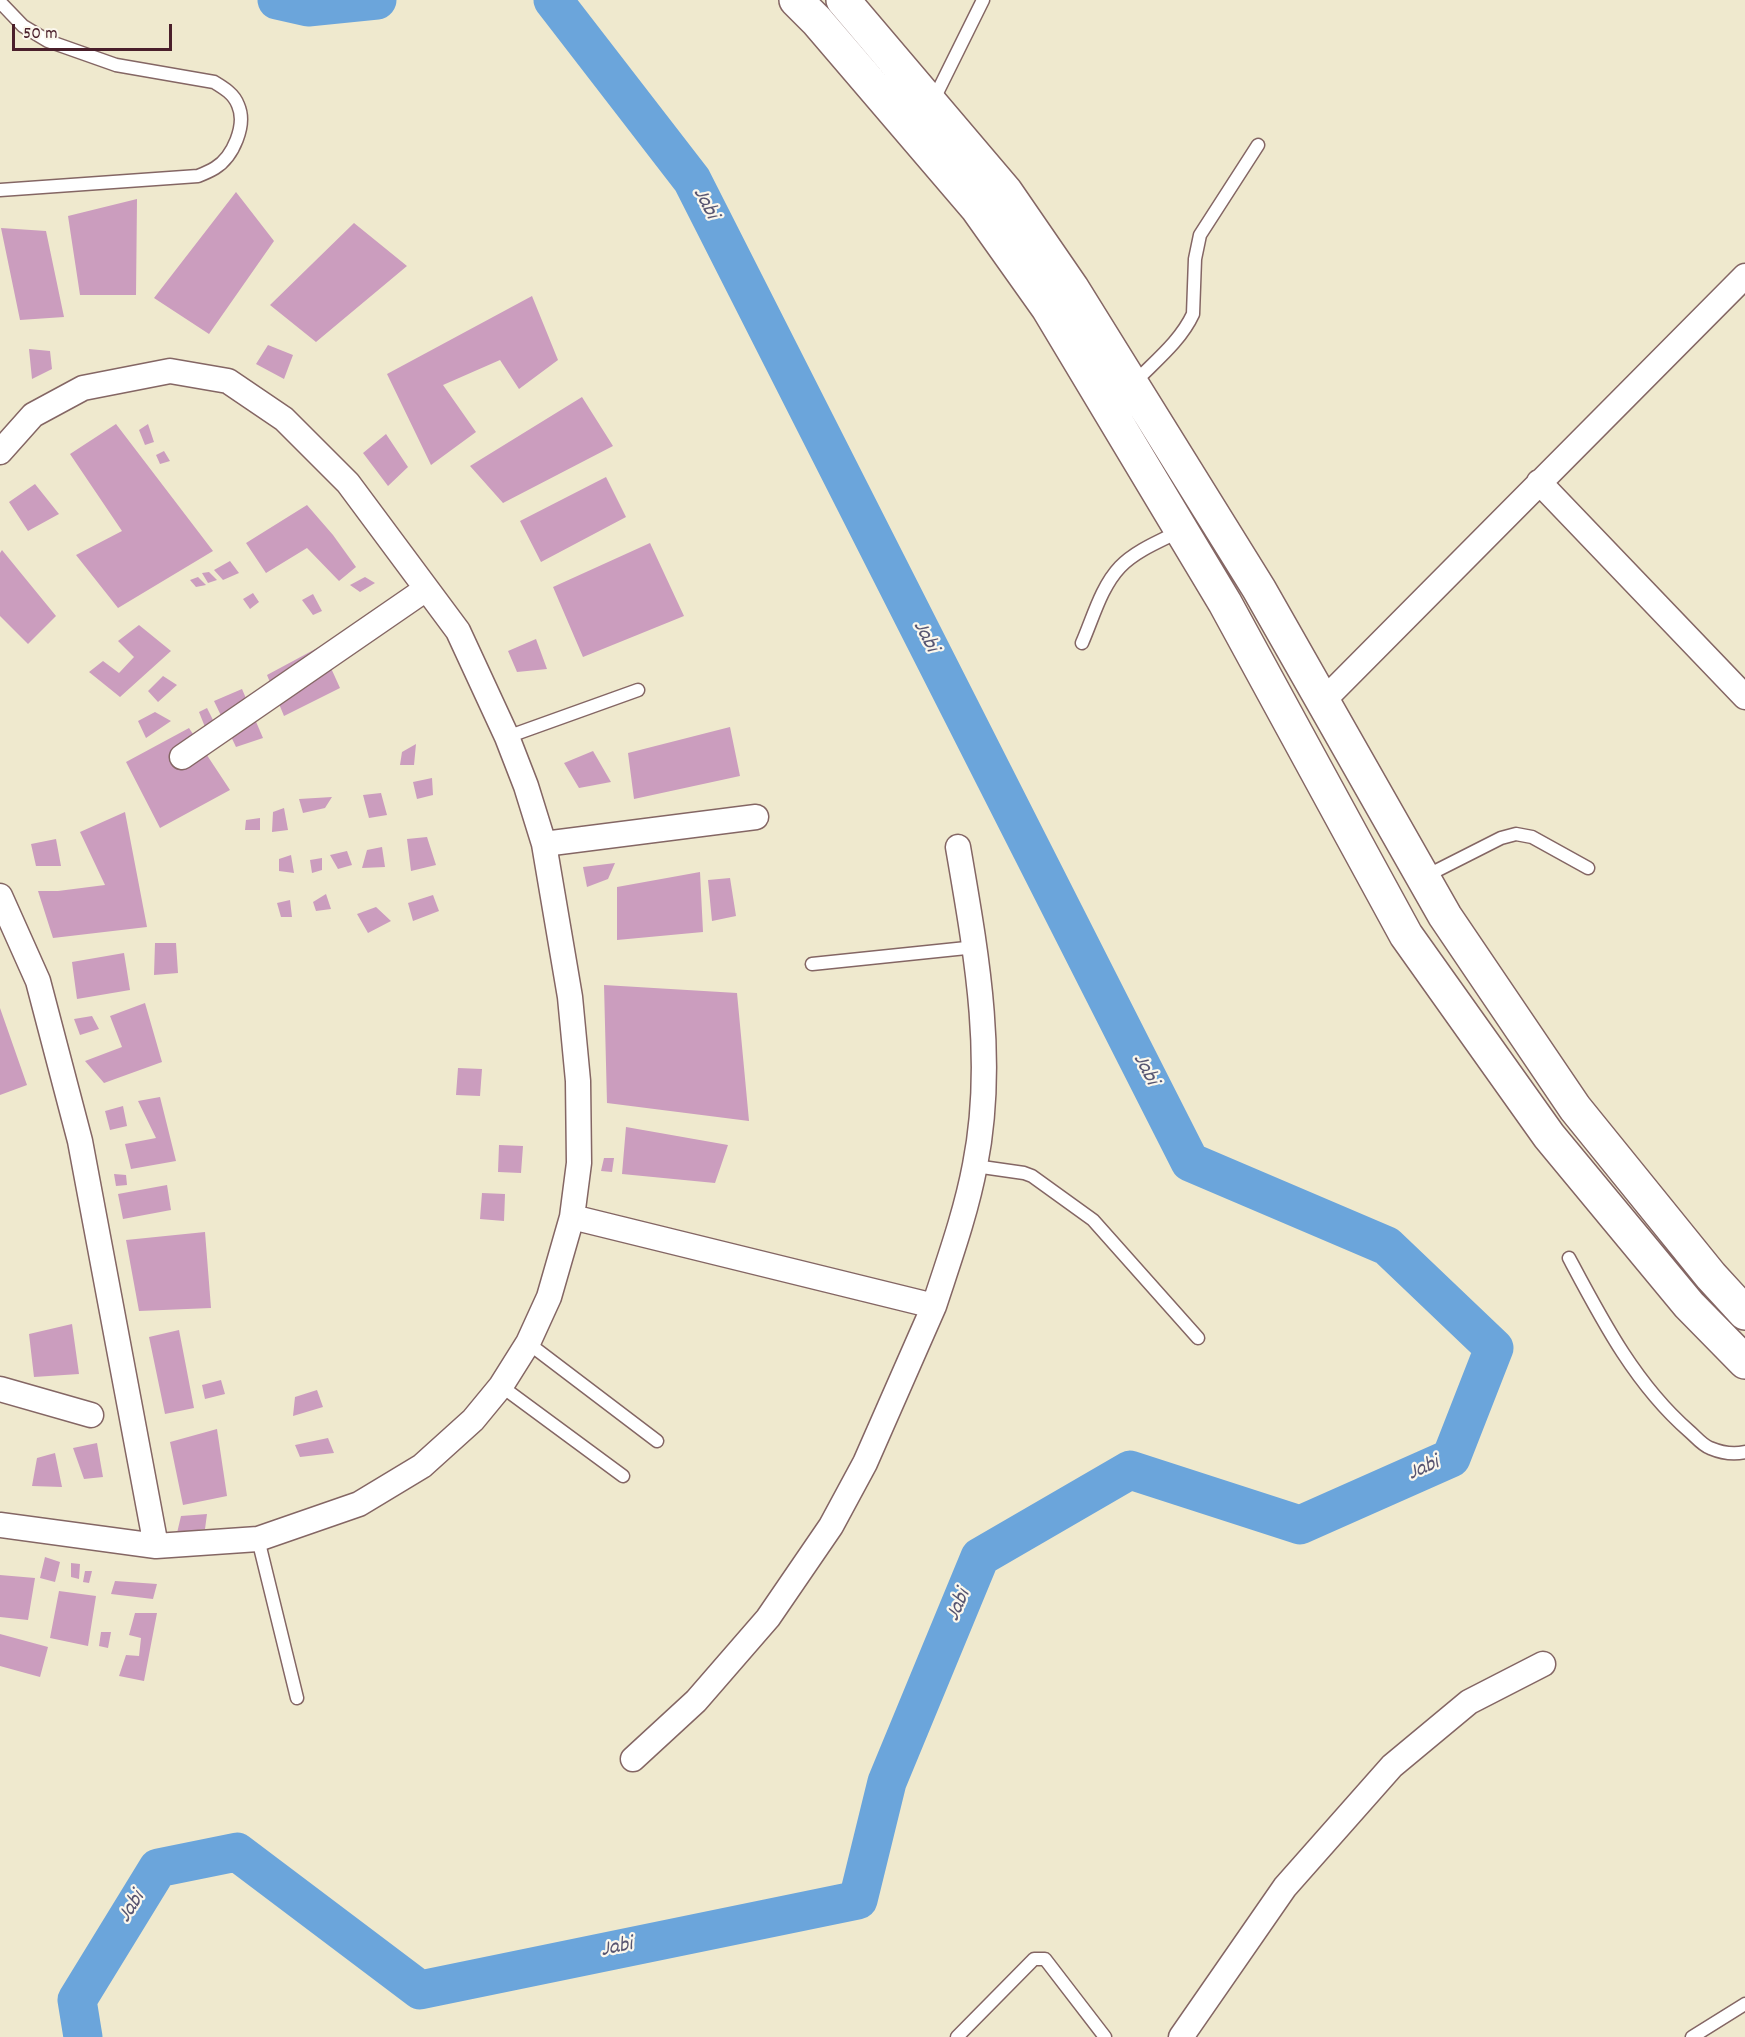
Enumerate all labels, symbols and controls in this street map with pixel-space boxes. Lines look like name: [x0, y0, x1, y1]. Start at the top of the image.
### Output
scale bar: [15, 12, 176, 50]
text: 50 m: [23, 22, 58, 47]
water label: Jabi: [685, 184, 723, 224]
water label: Jabi: [905, 617, 943, 657]
water label: Jabi: [1125, 1050, 1163, 1090]
water label: Jabi: [1404, 1451, 1444, 1489]
water label: Jabi: [942, 1586, 978, 1626]
water label: Jabi: [113, 1887, 153, 1929]
water label: Jabi: [599, 1933, 635, 1965]

